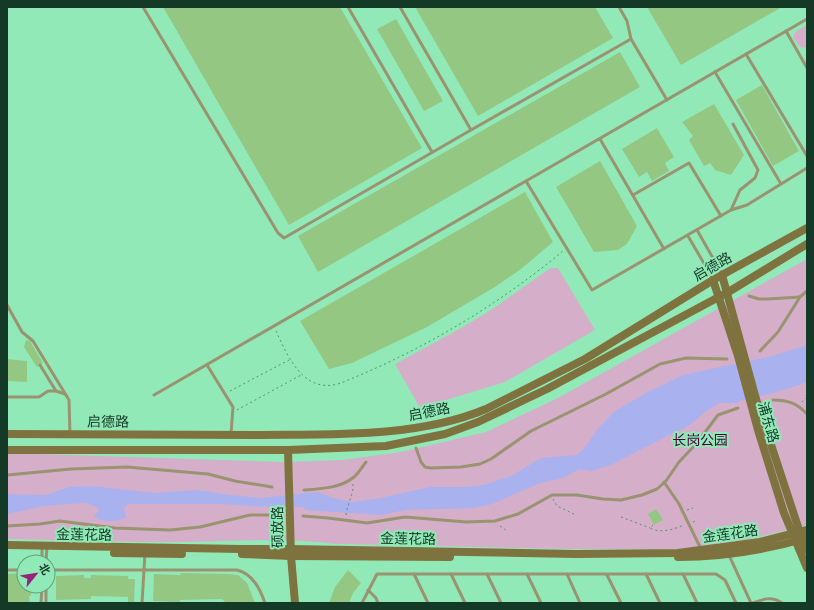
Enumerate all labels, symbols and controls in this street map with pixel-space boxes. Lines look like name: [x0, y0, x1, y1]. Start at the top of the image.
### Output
street label: 启德路: [690, 248, 734, 284]
street label: 启德路: [407, 399, 451, 423]
street label: 浦东路: [755, 399, 783, 445]
street label: 启德路: [87, 412, 129, 430]
park label: 长岗公园: [672, 431, 728, 448]
street label: 硕放路: [268, 506, 286, 548]
street label: 金莲花路: [701, 521, 759, 545]
street label: 金莲花路: [56, 525, 112, 543]
street label: 金莲花路: [380, 529, 436, 547]
north arrow: [16, 554, 56, 594]
text: 北: [36, 561, 53, 577]

